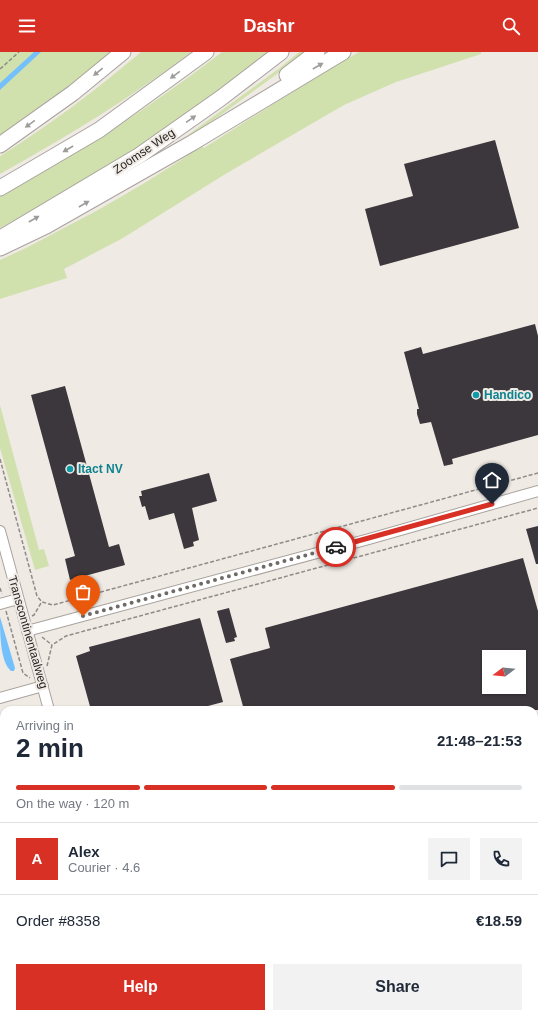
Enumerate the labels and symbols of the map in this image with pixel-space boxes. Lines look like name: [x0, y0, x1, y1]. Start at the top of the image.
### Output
one-way arrow: [312, 63, 324, 70]
one-way arrow: [93, 68, 104, 77]
one-way arrow: [170, 71, 180, 79]
one-way arrow: [185, 115, 196, 124]
one-way arrow: [25, 119, 35, 127]
street label: Zoomse Weg: [111, 125, 177, 177]
one-way arrow: [62, 145, 74, 152]
one-way arrow: [78, 201, 90, 208]
one-way arrow: [28, 216, 40, 223]
place label: Handico: [484, 388, 531, 402]
marker: Handico: [471, 390, 481, 400]
place label: Itact NV: [78, 462, 123, 476]
pin: [475, 463, 509, 504]
marker: Itact NV: [65, 464, 75, 474]
courier: [316, 527, 356, 567]
street label: Transcontinentaalweg: [5, 574, 51, 690]
pin: [66, 575, 100, 616]
north arrow: [482, 650, 526, 694]

